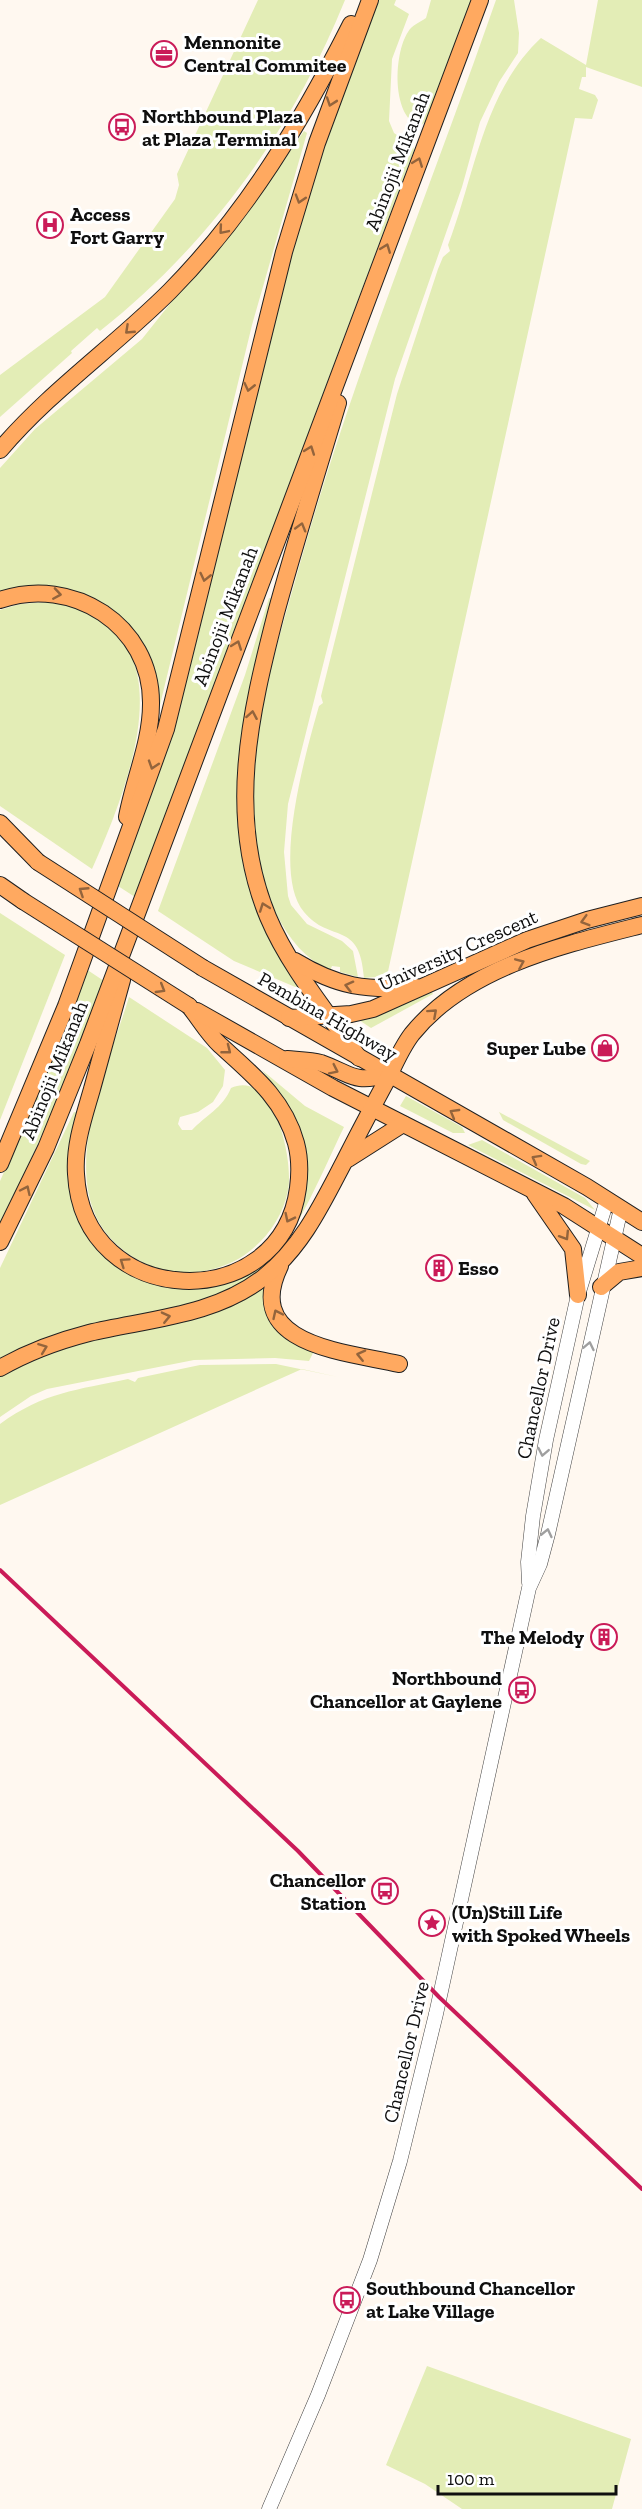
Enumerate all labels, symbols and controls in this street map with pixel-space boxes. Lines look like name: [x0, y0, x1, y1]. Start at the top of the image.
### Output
place label: Mennonite Central Commitee: [184, 30, 347, 77]
office icon: Mennonite Central Commitee: [149, 39, 179, 69]
street label: Abinojii Mikanah: [359, 87, 435, 234]
one-way arrow: [326, 96, 339, 107]
place label: Northbound Plaza at Plaza Terminal: [142, 104, 303, 151]
bus stop icon: Northbound Plaza at Plaza Terminal: [107, 112, 137, 142]
one-way arrow: [411, 158, 424, 168]
one-way arrow: [295, 193, 307, 204]
place label: Access Fort Garry: [70, 202, 164, 249]
hospital icon: Access Fort Garry: [35, 210, 65, 240]
one-way arrow: [220, 223, 231, 234]
one-way arrow: [379, 243, 391, 254]
one-way arrow: [125, 323, 136, 334]
one-way arrow: [244, 382, 257, 392]
one-way arrow: [303, 445, 315, 456]
one-way arrow: [294, 522, 306, 533]
street label: Abinojii Mikanah: [187, 542, 263, 689]
one-way arrow: [199, 572, 212, 582]
one-way arrow: [53, 588, 62, 600]
one-way arrow: [230, 640, 242, 651]
one-way arrow: [245, 711, 258, 721]
one-way arrow: [148, 759, 161, 770]
one-way arrow: [79, 887, 89, 899]
one-way arrow: [259, 902, 272, 913]
street label: University Crescent: [375, 904, 542, 996]
one-way arrow: [580, 914, 591, 926]
one-way arrow: [514, 958, 525, 970]
street label: Pembina Highway: [254, 966, 403, 1066]
one-way arrow: [344, 980, 354, 993]
one-way arrow: [155, 981, 165, 993]
street label: Abinojii Mikanah: [15, 996, 93, 1143]
one-way arrow: [426, 1009, 437, 1020]
shop icon: Super Lube: [590, 1033, 620, 1063]
place label: Super Lube: [486, 1036, 586, 1060]
one-way arrow: [220, 1042, 231, 1053]
one-way arrow: [327, 1062, 338, 1074]
one-way arrow: [450, 1109, 460, 1120]
one-way arrow: [531, 1155, 542, 1166]
one-way arrow: [19, 1185, 31, 1196]
one-way arrow: [285, 1211, 296, 1222]
one-way arrow: [558, 1230, 570, 1240]
building icon: Esso: [424, 1253, 454, 1283]
place label: Esso: [458, 1256, 499, 1280]
one-way arrow: [119, 1258, 130, 1269]
one-way arrow: [272, 1310, 284, 1321]
one-way arrow: [160, 1312, 170, 1325]
street label: Chancellor Drive: [511, 1315, 565, 1461]
one-way arrow: [582, 1342, 595, 1352]
one-way arrow: [37, 1343, 48, 1355]
one-way arrow: [356, 1349, 366, 1362]
one-way arrow: [537, 1447, 550, 1457]
one-way arrow: [540, 1528, 553, 1538]
building icon: The Melody: [589, 1622, 619, 1652]
place label: The Melody: [481, 1625, 584, 1649]
place label: Northbound Chancellor at Gaylene: [310, 1666, 503, 1713]
bus stop icon: Northbound Chancellor at Gaylene: [507, 1675, 537, 1705]
place label: Chancellor Station: [270, 1868, 366, 1915]
bus stop icon: Chancellor Station: [370, 1876, 400, 1906]
place label: (Un)Still Life with Spoked Wheels: [452, 1900, 630, 1947]
place icon: (Un)Still Life with Spoked Wheels: [417, 1908, 447, 1938]
street label: Chancellor Drive: [378, 1979, 434, 2125]
place label: Southbound Chancellor at Lake Village: [366, 2276, 575, 2323]
bus stop icon: Southbound Chancellor at Lake Village: [332, 2285, 362, 2315]
scale bar: [438, 2458, 616, 2496]
text: 100 m: [447, 2468, 495, 2490]

